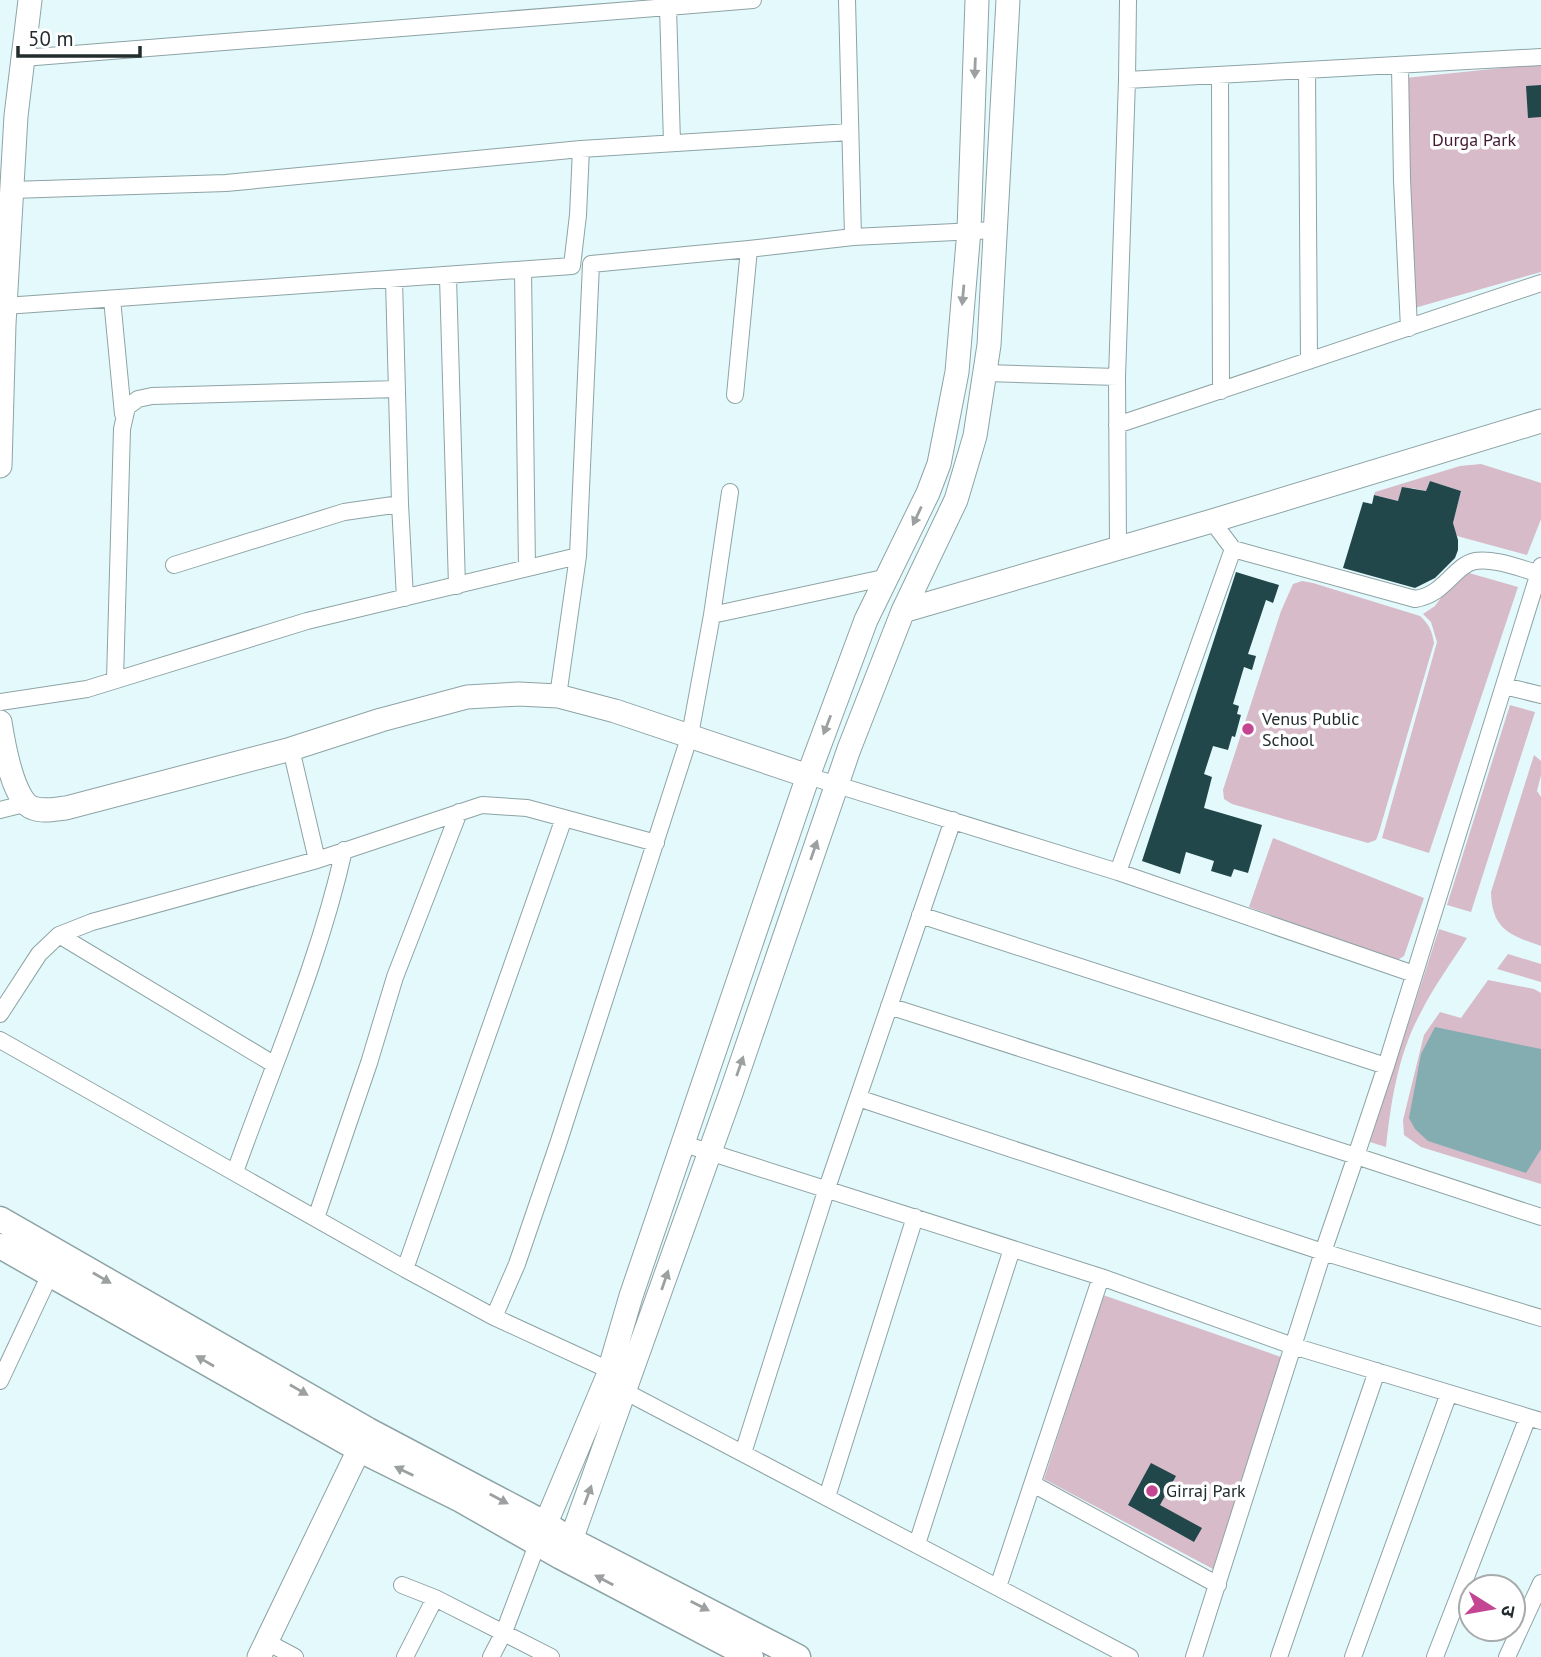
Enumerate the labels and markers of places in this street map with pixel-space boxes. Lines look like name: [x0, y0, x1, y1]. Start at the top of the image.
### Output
place label: Venus Public School: [1261, 707, 1359, 751]
marker: Venus Public School: [1240, 721, 1256, 737]
place label: Girraj Park: [1166, 1479, 1246, 1502]
marker: Girraj Park: [1144, 1483, 1160, 1499]

